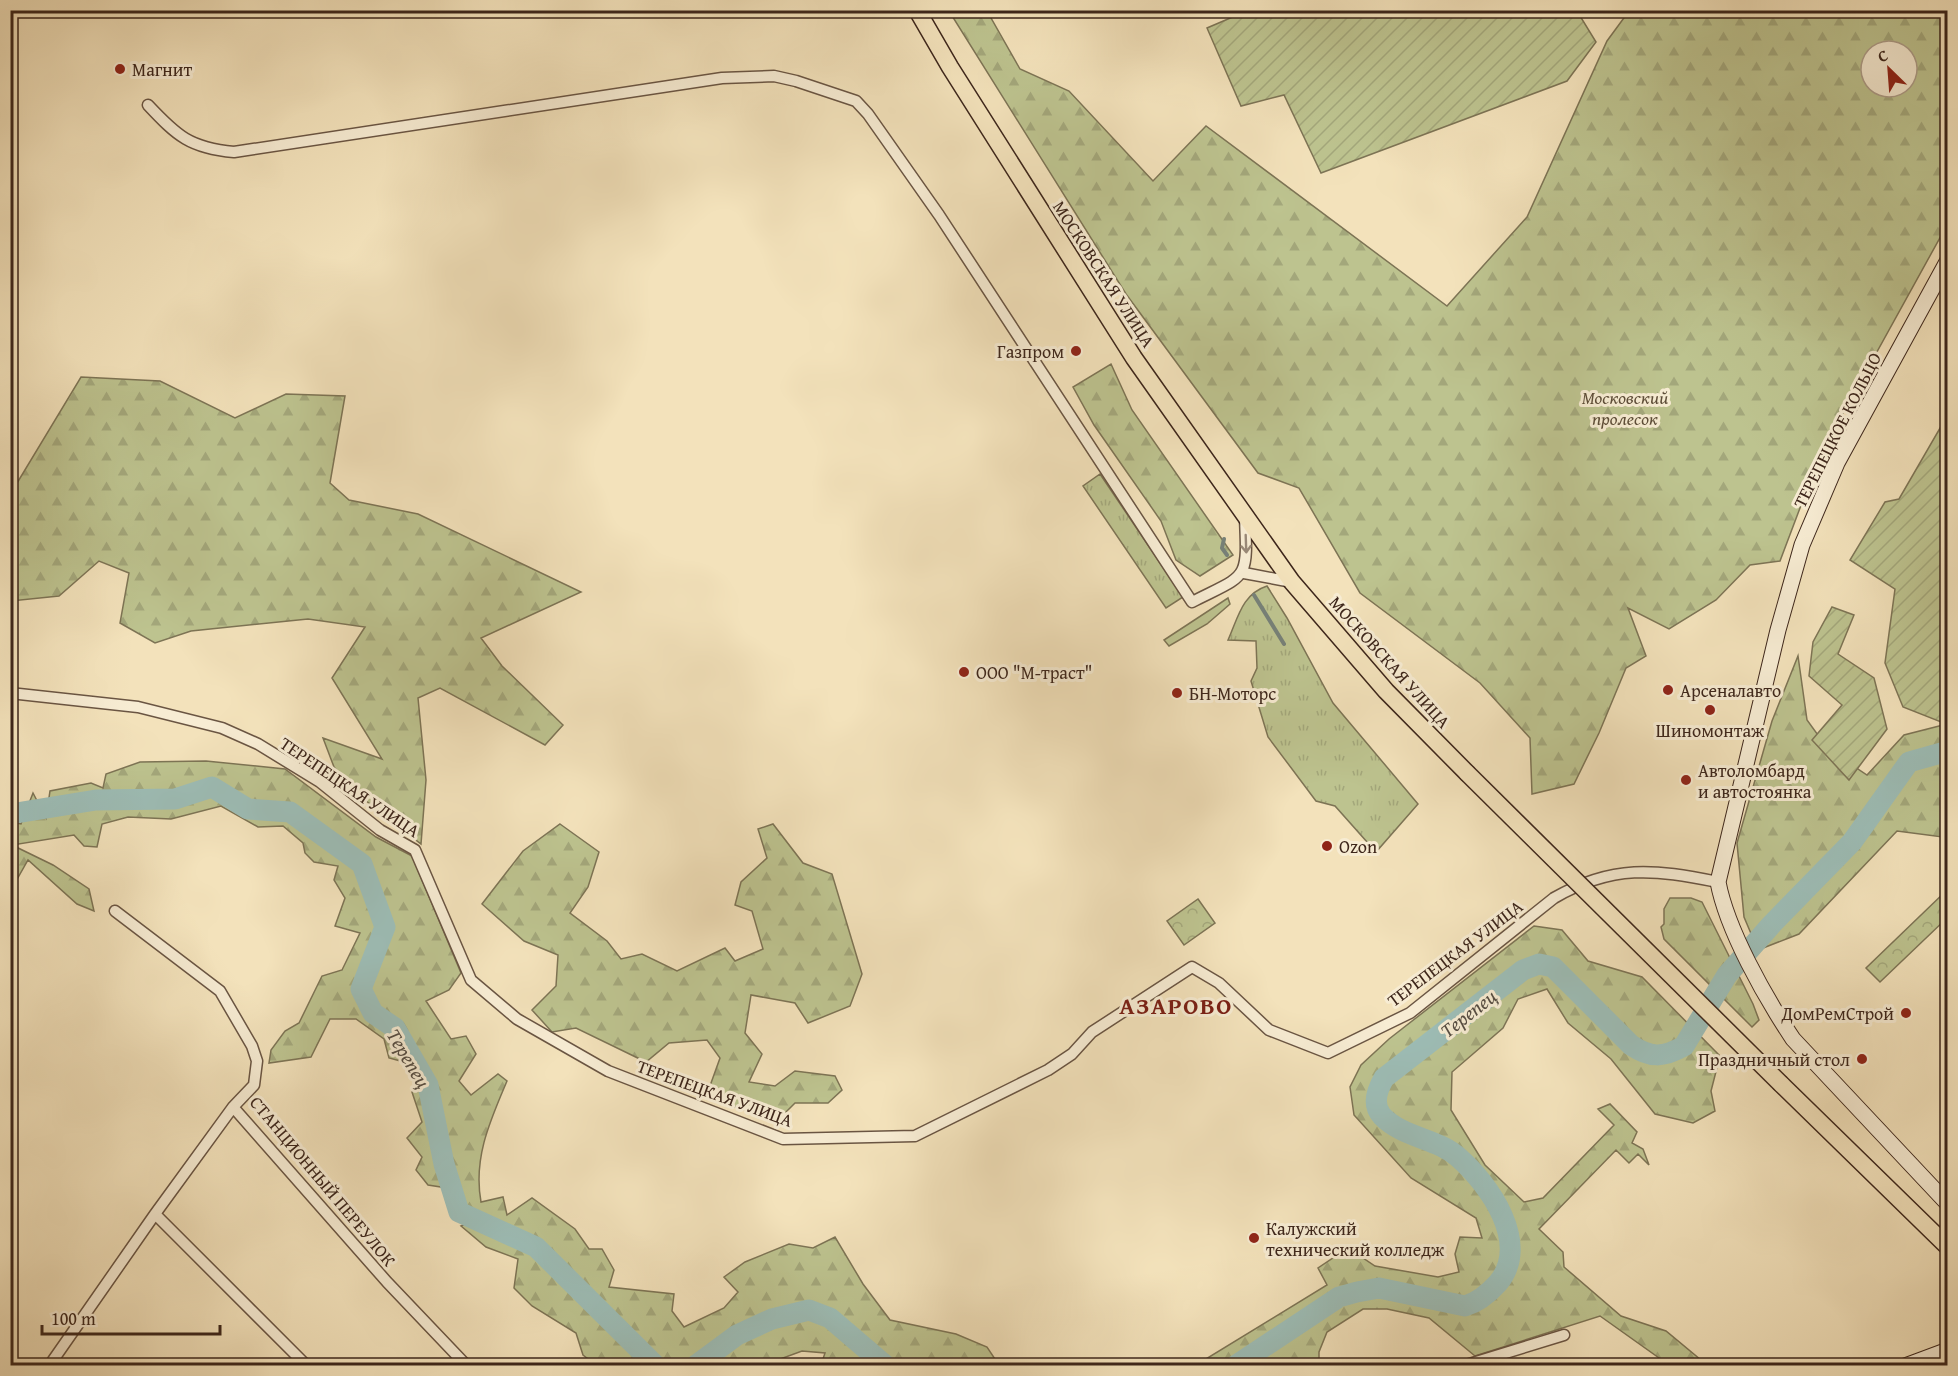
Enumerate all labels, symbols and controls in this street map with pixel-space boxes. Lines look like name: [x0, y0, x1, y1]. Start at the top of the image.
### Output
north arrow: [1859, 39, 1919, 99]
text: С: [1873, 43, 1892, 68]
place label: Магнит: [132, 56, 192, 83]
marker: Магнит: [113, 62, 127, 76]
street label: МОСКОВСКАЯ УЛИЦА: [1046, 195, 1162, 353]
place label: Газпром: [997, 338, 1064, 365]
marker: Газпром: [1069, 344, 1083, 358]
street label: ТЕРЕПЕЦКОЕ КОЛЬЦО: [1786, 347, 1888, 512]
park label: Московский пролесок: [1582, 384, 1668, 432]
one-way arrow: [1240, 533, 1252, 553]
street label: МОСКОВСКАЯ УЛИЦА: [1323, 590, 1457, 734]
place label: ООО "М-траст": [976, 659, 1093, 686]
marker: ООО "М-траст": [957, 665, 971, 679]
place label: Арсеналавто: [1680, 677, 1781, 704]
place label: БН-Моторс: [1189, 680, 1276, 707]
marker: Арсеналавто: [1661, 683, 1675, 697]
marker: БН-Моторс: [1170, 686, 1184, 700]
marker: Шиномонтаж: [1703, 703, 1717, 717]
place label: Шиномонтаж: [1656, 717, 1765, 744]
street label: ТЕРЕПЕЦКАЯ УЛИЦА: [275, 730, 426, 844]
place label: Автоломбард и автостоянка: [1698, 757, 1812, 805]
marker: Автоломбард и автостоянка: [1679, 773, 1693, 787]
place label: Ozon: [1339, 833, 1377, 860]
marker: Ozon: [1320, 839, 1334, 853]
street label: ТЕРЕПЕЦКАЯ УЛИЦА: [1381, 893, 1529, 1013]
water label: Терепец: [1434, 982, 1502, 1044]
district label: АЗАРОВО: [1119, 988, 1233, 1023]
place label: ДомРемСтрой: [1780, 1000, 1894, 1027]
marker: ДомРемСтрой: [1899, 1006, 1913, 1020]
water label: Терепец: [380, 1023, 438, 1093]
place label: Праздничный стол: [1698, 1046, 1850, 1073]
street label: ТЕРЕПЕЦКАЯ УЛИЦА: [633, 1052, 797, 1134]
marker: Праздничный стол: [1855, 1052, 1869, 1066]
street label: СТАНЦИОННЫЙ ПЕРЕУЛОК: [243, 1090, 403, 1272]
place label: Калужский технический колледж: [1266, 1215, 1445, 1263]
marker: Калужский технический колледж: [1247, 1231, 1261, 1245]
scale bar: [42, 1298, 220, 1336]
text: 100 m: [51, 1305, 96, 1332]

